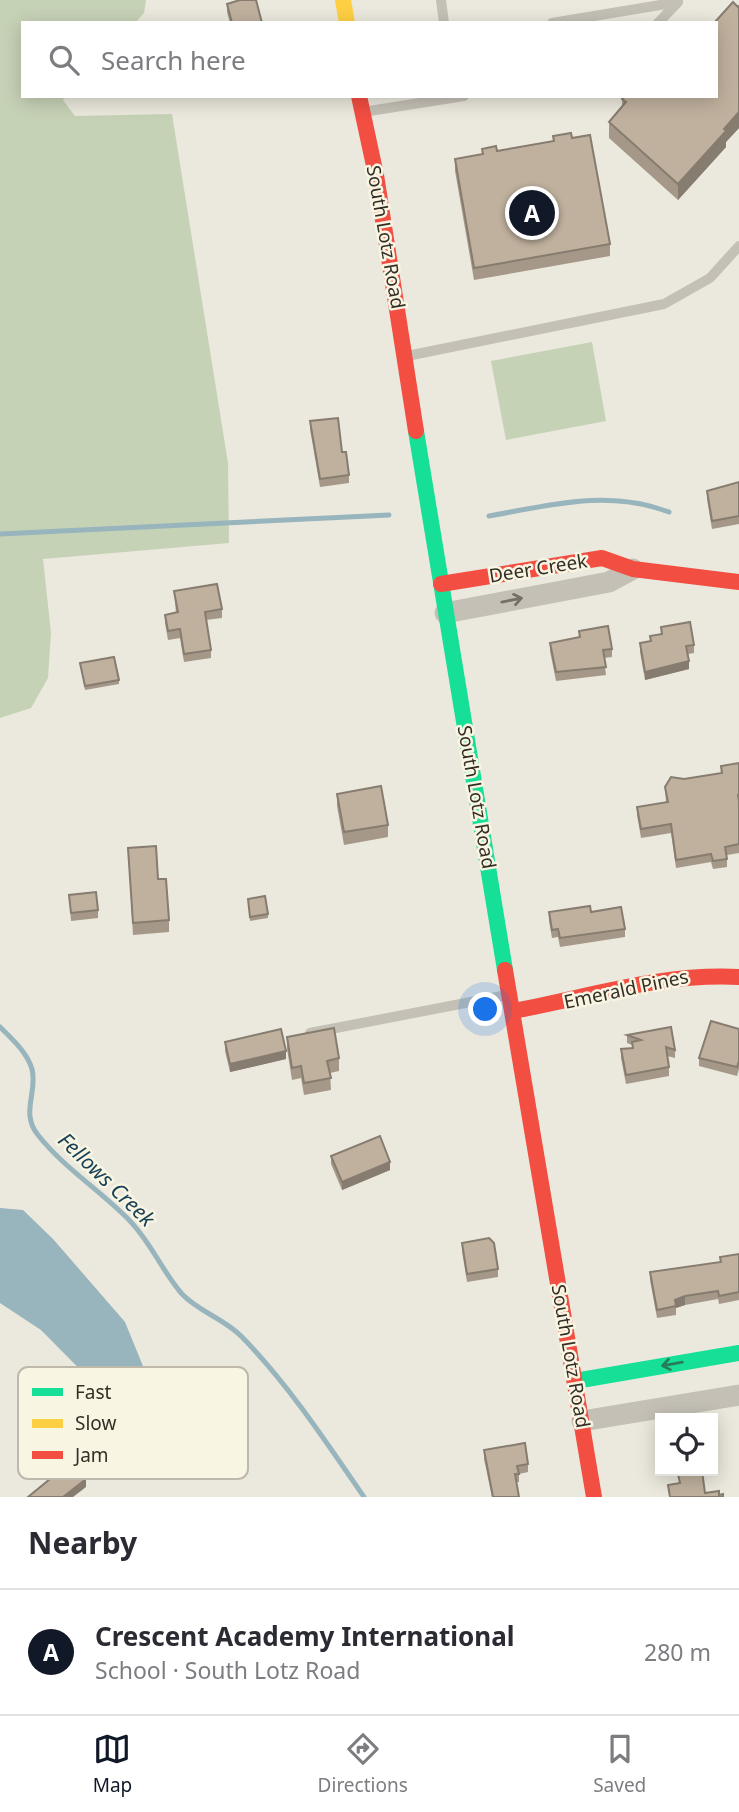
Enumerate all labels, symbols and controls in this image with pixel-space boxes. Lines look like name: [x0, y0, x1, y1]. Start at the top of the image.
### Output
search box: [21, 21, 718, 98]
icon: search: [45, 41, 83, 79]
text: Search here: [101, 42, 246, 78]
street label: South Lotz Road: [361, 163, 411, 311]
pin: A: [509, 187, 555, 239]
street label: Deer Creek: [487, 547, 589, 589]
one-way arrow: [500, 592, 523, 606]
street label: South Lotz Road: [452, 723, 502, 871]
street label: Emerald Pines: [561, 963, 691, 1015]
your location: [468, 992, 502, 1026]
water label: Fellows Creek: [53, 1126, 162, 1233]
street label: South Lotz Road: [546, 1282, 596, 1430]
one-way arrow: [661, 1358, 684, 1371]
legend: [18, 1367, 248, 1479]
text: Fast: [75, 1379, 112, 1405]
text: Slow: [75, 1410, 116, 1436]
map controls: [655, 1413, 718, 1476]
button: locate: [655, 1413, 718, 1476]
text: Jam: [73, 1442, 109, 1468]
text: Nearby: [28, 1522, 137, 1563]
text: Crescent Academy International: [95, 1618, 515, 1654]
text: A: [43, 1636, 59, 1668]
text: 280 m: [644, 1636, 711, 1668]
text: School · South Lotz Road: [95, 1654, 360, 1686]
tab: Map: [93, 1730, 132, 1798]
tab: Directions: [318, 1730, 408, 1798]
tab: Saved: [593, 1730, 646, 1798]

